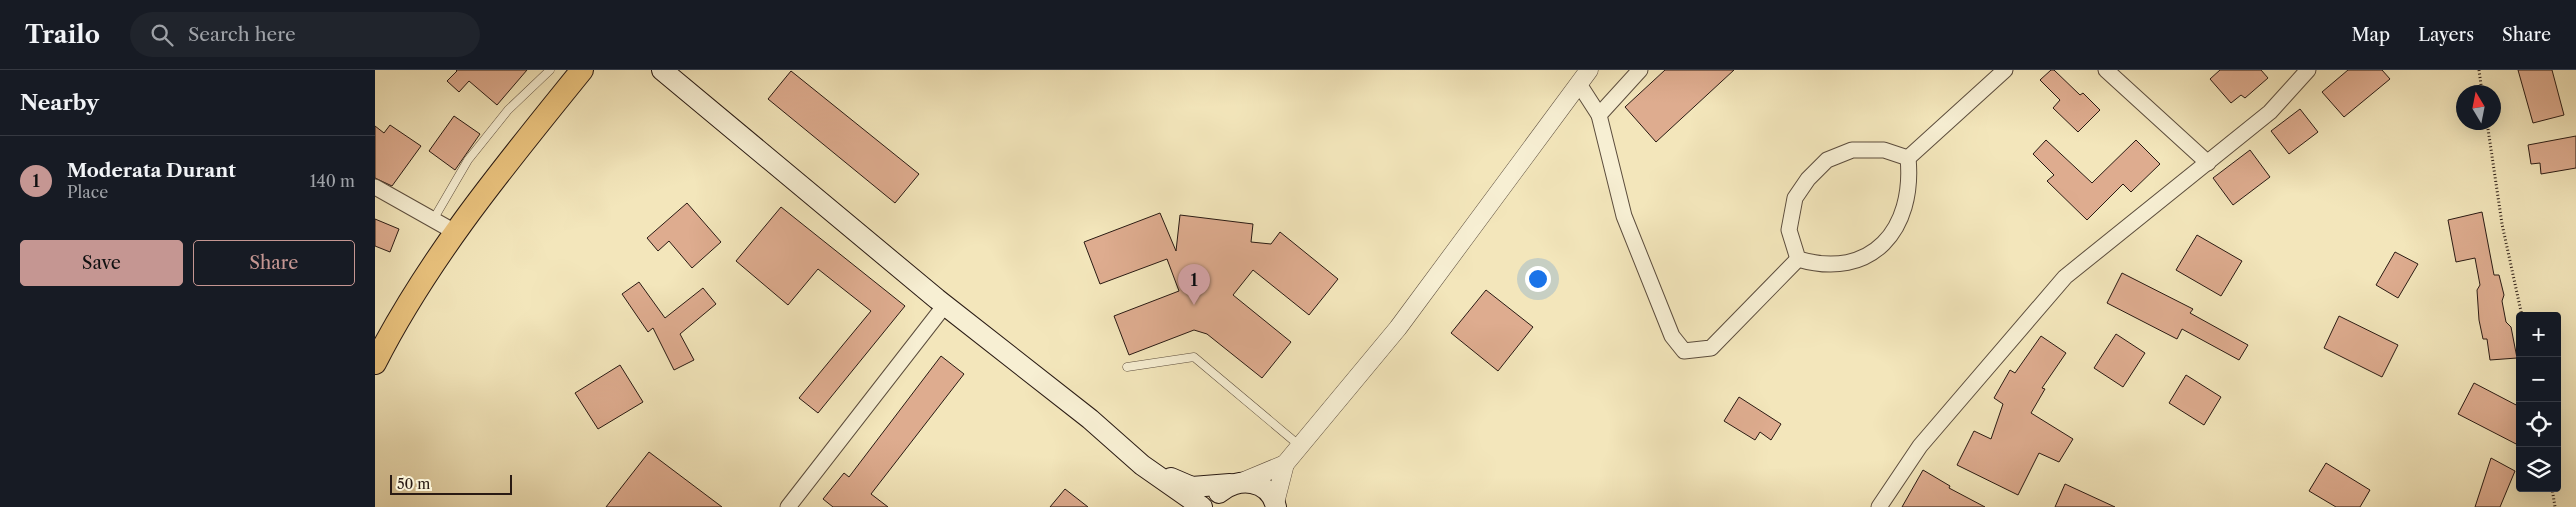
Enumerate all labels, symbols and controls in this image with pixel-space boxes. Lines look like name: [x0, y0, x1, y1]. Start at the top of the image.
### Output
search box: [130, 12, 480, 57]
text: Trailo: [25, 20, 100, 49]
icon: search: [148, 21, 176, 49]
text: Search here: [188, 23, 296, 46]
text: Map: [2352, 24, 2390, 46]
text: Layers: [2418, 24, 2474, 46]
text: Share: [2502, 24, 2551, 46]
north arrow: [2456, 85, 2501, 130]
text: Nearby: [20, 90, 99, 115]
text: Moderata Durant: [67, 159, 236, 182]
text: 1: [32, 171, 40, 191]
text: 140 m: [310, 171, 355, 191]
text: Place: [67, 182, 108, 202]
button: Save: [20, 240, 183, 286]
button: Share: [193, 240, 355, 286]
pin: 1: [1178, 264, 1210, 305]
your location: [1525, 266, 1551, 292]
map controls: [2516, 312, 2561, 492]
button: +: [2516, 312, 2561, 357]
button: −: [2516, 357, 2561, 402]
button: locate: [2516, 402, 2561, 447]
button: layers: [2516, 447, 2561, 492]
scale bar: [390, 472, 513, 495]
text: 50 m: [397, 475, 430, 493]

